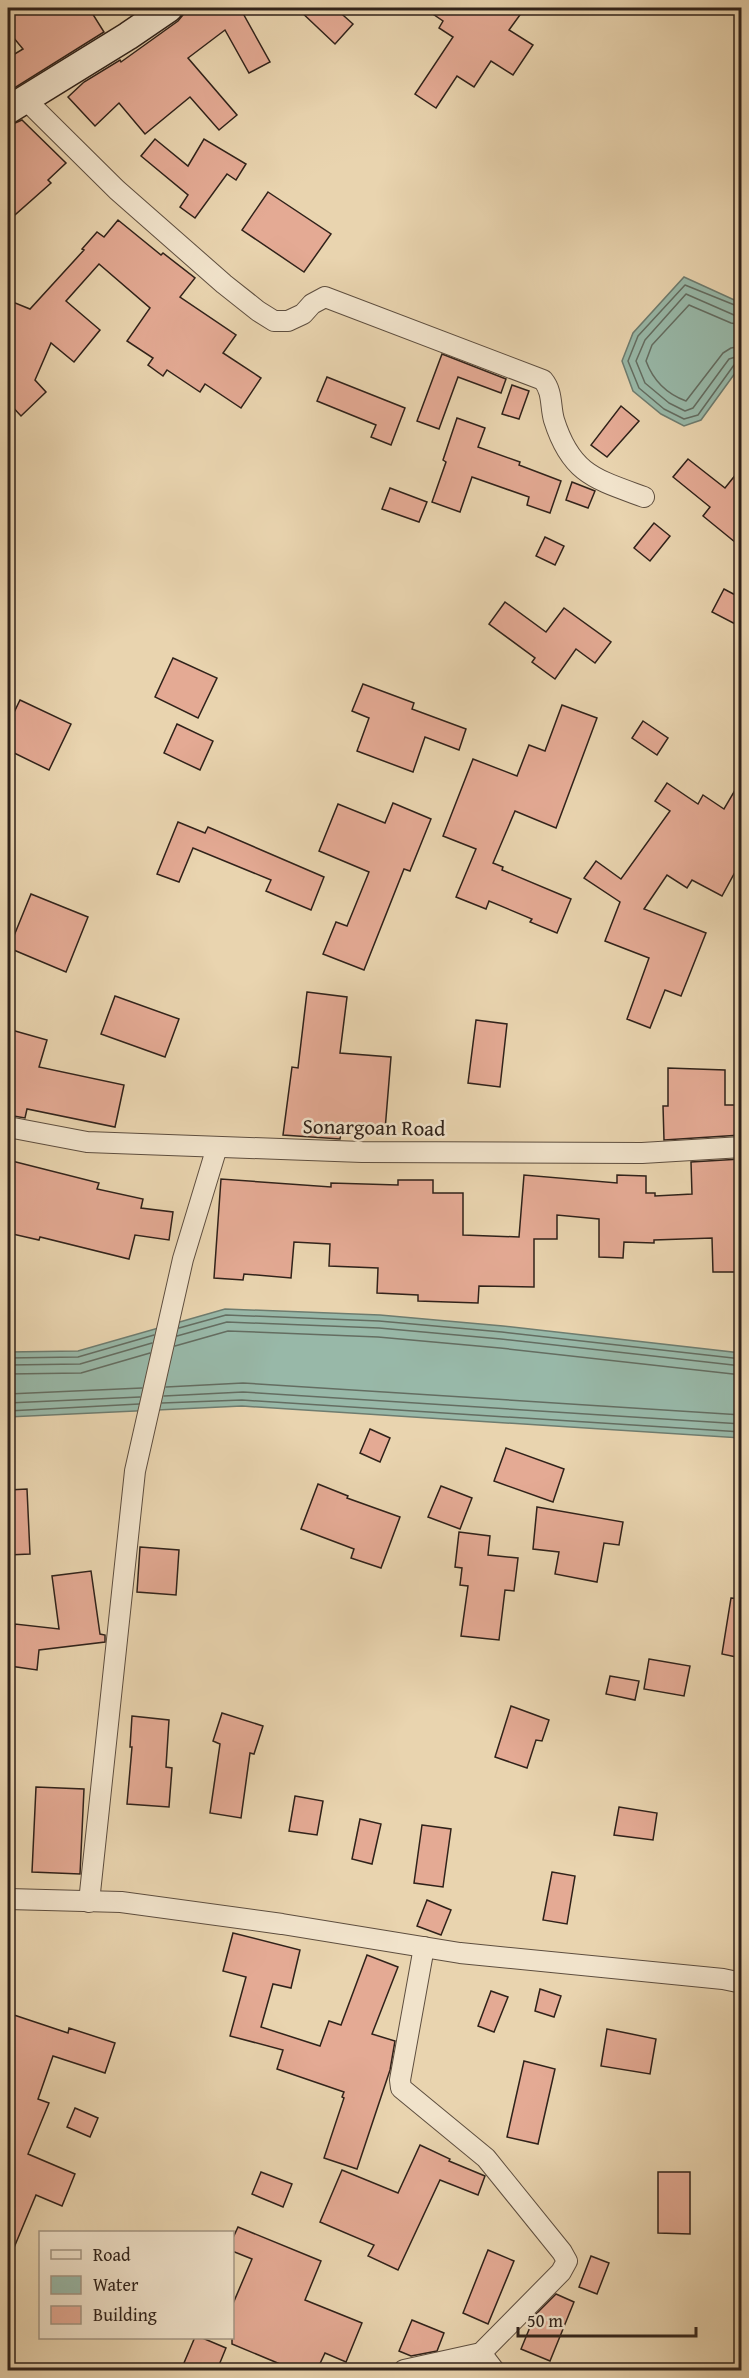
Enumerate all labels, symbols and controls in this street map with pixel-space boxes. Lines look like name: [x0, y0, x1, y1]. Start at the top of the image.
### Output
street label: Sonargoan Road: [302, 1110, 446, 1144]
legend: [39, 2231, 234, 2339]
text: Road: [93, 2241, 131, 2268]
text: Water: [93, 2271, 139, 2298]
scale bar: [518, 2300, 696, 2338]
text: Building: [93, 2301, 157, 2328]
text: 50 m: [527, 2307, 563, 2334]

